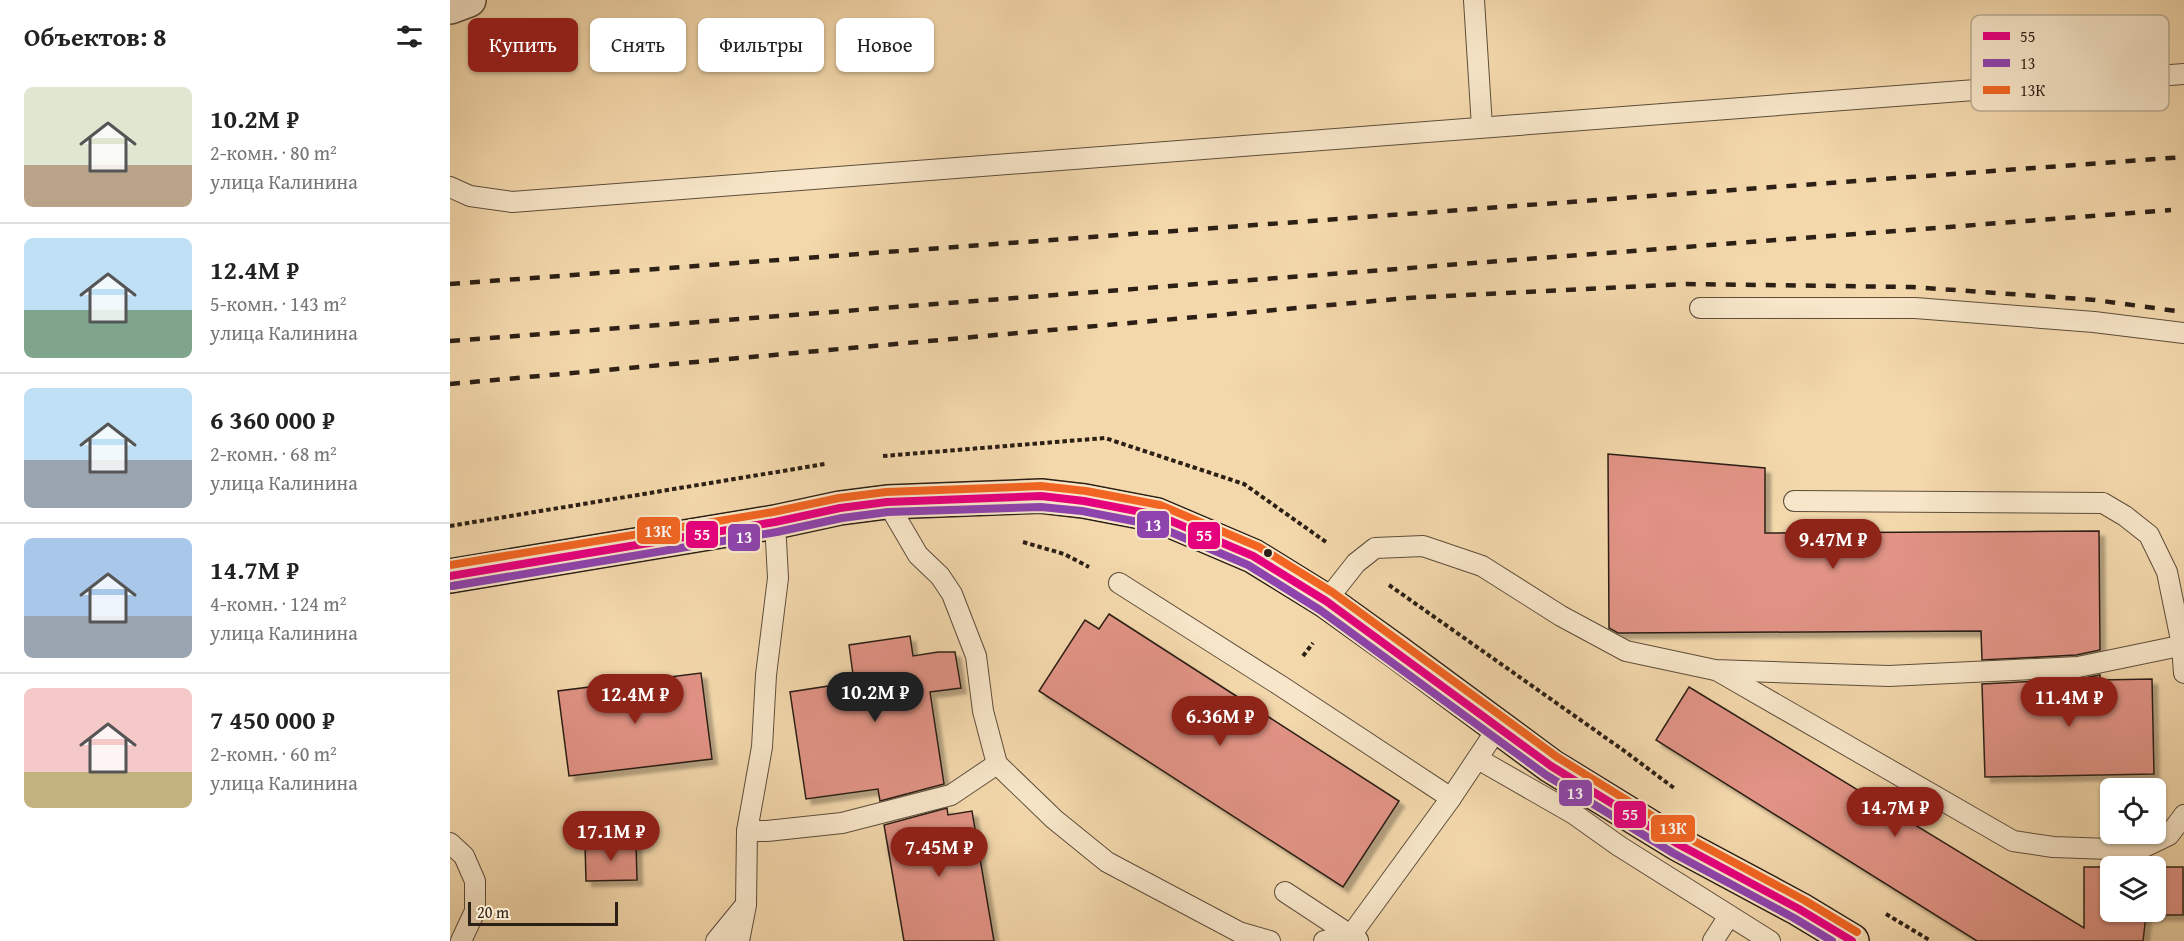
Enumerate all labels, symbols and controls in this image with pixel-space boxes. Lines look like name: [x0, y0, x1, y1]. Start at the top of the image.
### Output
legend: [1971, 15, 2169, 111]
text: Объектов: 8: [24, 17, 167, 56]
chip: Купить: [468, 18, 578, 72]
chip: Снять: [590, 18, 686, 72]
chip: Фильтры: [698, 18, 824, 72]
chip: Новое: [836, 18, 934, 72]
icon: filters: [393, 20, 426, 53]
text: 55: [2020, 24, 2035, 48]
text: 13: [2020, 51, 2035, 75]
text: 13К: [2020, 78, 2045, 102]
text: 10.2M ₽: [210, 99, 299, 138]
icon: home: [72, 111, 144, 183]
text: 2-комн. · 80 m²: [210, 138, 337, 167]
text: улица Калинина: [210, 167, 358, 196]
text: 12.4M ₽: [210, 250, 299, 289]
icon: home: [72, 262, 144, 334]
text: 5-комн. · 143 m²: [210, 289, 346, 318]
text: улица Калинина: [210, 318, 358, 347]
text: 6 360 000 ₽: [210, 400, 335, 439]
icon: home: [72, 412, 144, 484]
text: 2-комн. · 68 m²: [210, 439, 337, 468]
text: улица Калинина: [210, 468, 358, 497]
line badge: 13: [1136, 510, 1170, 539]
text: 13: [1145, 513, 1161, 537]
line badge: 13К: [636, 516, 681, 545]
text: 13К: [644, 519, 672, 543]
pin: 9.47M ₽: [1778, 519, 1888, 570]
line badge: 55: [685, 520, 719, 549]
line badge: 55: [1187, 521, 1221, 550]
text: 55: [694, 522, 710, 546]
line badge: 13: [727, 523, 761, 552]
text: 55: [1196, 523, 1212, 547]
text: 9.47M ₽: [1799, 524, 1867, 553]
text: 13: [736, 525, 752, 549]
unlabelled marker: [1262, 547, 1274, 559]
text: 14.7M ₽: [210, 550, 299, 589]
icon: home: [72, 562, 144, 634]
text: 4-комн. · 124 m²: [210, 589, 346, 618]
text: улица Калинина: [210, 618, 358, 647]
pin: 10.2M ₽: [820, 672, 930, 723]
pin: 12.4M ₽: [580, 674, 690, 725]
text: 10.2M ₽: [841, 677, 909, 706]
pin: 11.4M ₽: [2014, 677, 2124, 728]
text: 12.4M ₽: [601, 679, 669, 708]
text: 11.4M ₽: [2035, 682, 2103, 711]
pin: 6.36M ₽: [1165, 696, 1275, 747]
text: 7 450 000 ₽: [210, 700, 335, 739]
text: 6.36M ₽: [1186, 701, 1254, 730]
icon: home: [72, 712, 144, 784]
text: 2-комн. · 60 m²: [210, 739, 337, 768]
text: улица Калинина: [210, 768, 358, 797]
map controls: [2100, 778, 2166, 922]
button: locate: [2100, 778, 2166, 844]
line badge: 13: [1558, 779, 1593, 807]
text: 13: [1567, 781, 1583, 805]
pin: 14.7M ₽: [1840, 787, 1950, 838]
text: 14.7M ₽: [1861, 792, 1929, 821]
line badge: 55: [1613, 800, 1647, 829]
text: 55: [1622, 802, 1638, 826]
pin: 17.1M ₽: [556, 811, 666, 862]
line badge: 13К: [1650, 814, 1696, 843]
text: 17.1M ₽: [577, 816, 645, 845]
text: 13К: [1659, 816, 1687, 840]
pin: 7.45M ₽: [884, 827, 994, 878]
text: 7.45M ₽: [905, 832, 973, 861]
button: layers: [2100, 856, 2166, 922]
scale bar: [468, 899, 618, 926]
text: 20 m: [477, 900, 509, 924]

